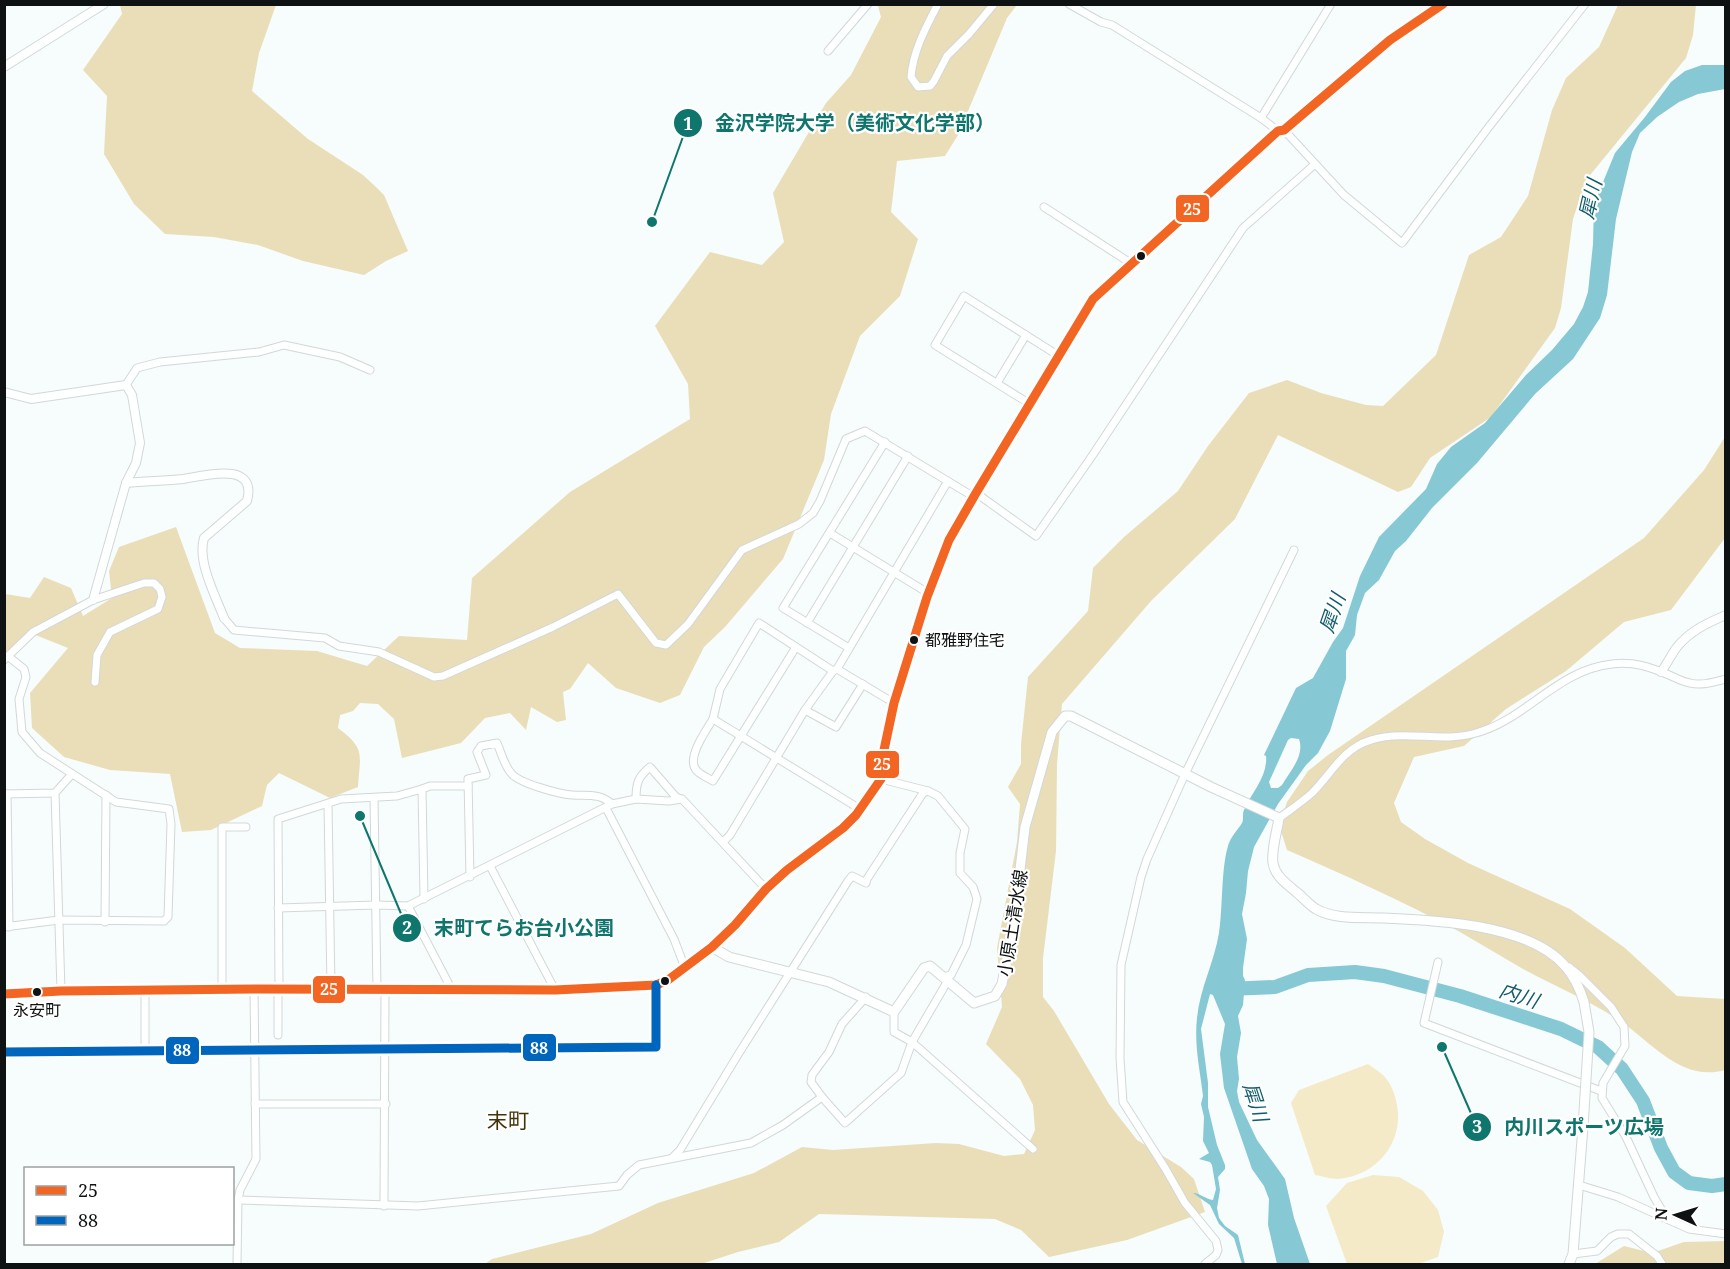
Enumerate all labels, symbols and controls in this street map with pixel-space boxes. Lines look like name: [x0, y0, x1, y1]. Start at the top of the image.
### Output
callout: 金沢学院大学（美術文化学部）: [673, 104, 1007, 142]
text: 金沢学院大学（美術文化学部）: [715, 109, 995, 136]
text: 1: [683, 111, 693, 135]
water label: 犀川: [1572, 175, 1608, 222]
line badge: 25: [1175, 194, 1210, 223]
text: 25: [1183, 198, 1201, 220]
unlabelled marker: [1135, 250, 1147, 262]
water label: 犀川: [1313, 588, 1352, 636]
place label: 都雅野住宅: [925, 629, 1005, 651]
marker: 都雅野住宅: [908, 634, 920, 646]
line badge: 25: [865, 750, 900, 779]
text: 25: [873, 753, 891, 775]
street label: 小原土清水線: [992, 868, 1032, 978]
callout: 末町てらお台小公園: [392, 909, 626, 947]
text: 末町てらお台小公園: [434, 914, 614, 941]
text: 2: [402, 915, 412, 939]
line badge: 25: [312, 975, 346, 1004]
unlabelled marker: [659, 975, 671, 987]
water label: 内川: [1496, 976, 1544, 1015]
text: 25: [320, 978, 338, 1000]
marker: 永安町: [31, 986, 43, 998]
place label: 永安町: [13, 999, 61, 1021]
line badge: 88: [522, 1033, 557, 1062]
line badge: 88: [165, 1036, 200, 1065]
text: 88: [530, 1037, 548, 1059]
text: 88: [173, 1039, 191, 1061]
water label: 犀川: [1237, 1079, 1276, 1127]
district label: 末町: [487, 1106, 529, 1134]
callout: 内川スポーツ広場: [1462, 1108, 1676, 1146]
text: 内川スポーツ広場: [1504, 1113, 1664, 1140]
text: 3: [1472, 1114, 1482, 1138]
legend: [24, 1167, 234, 1245]
text: 25: [78, 1178, 98, 1202]
north arrow: [1646, 1185, 1706, 1245]
text: N: [1650, 1207, 1672, 1221]
text: 88: [78, 1208, 98, 1232]

